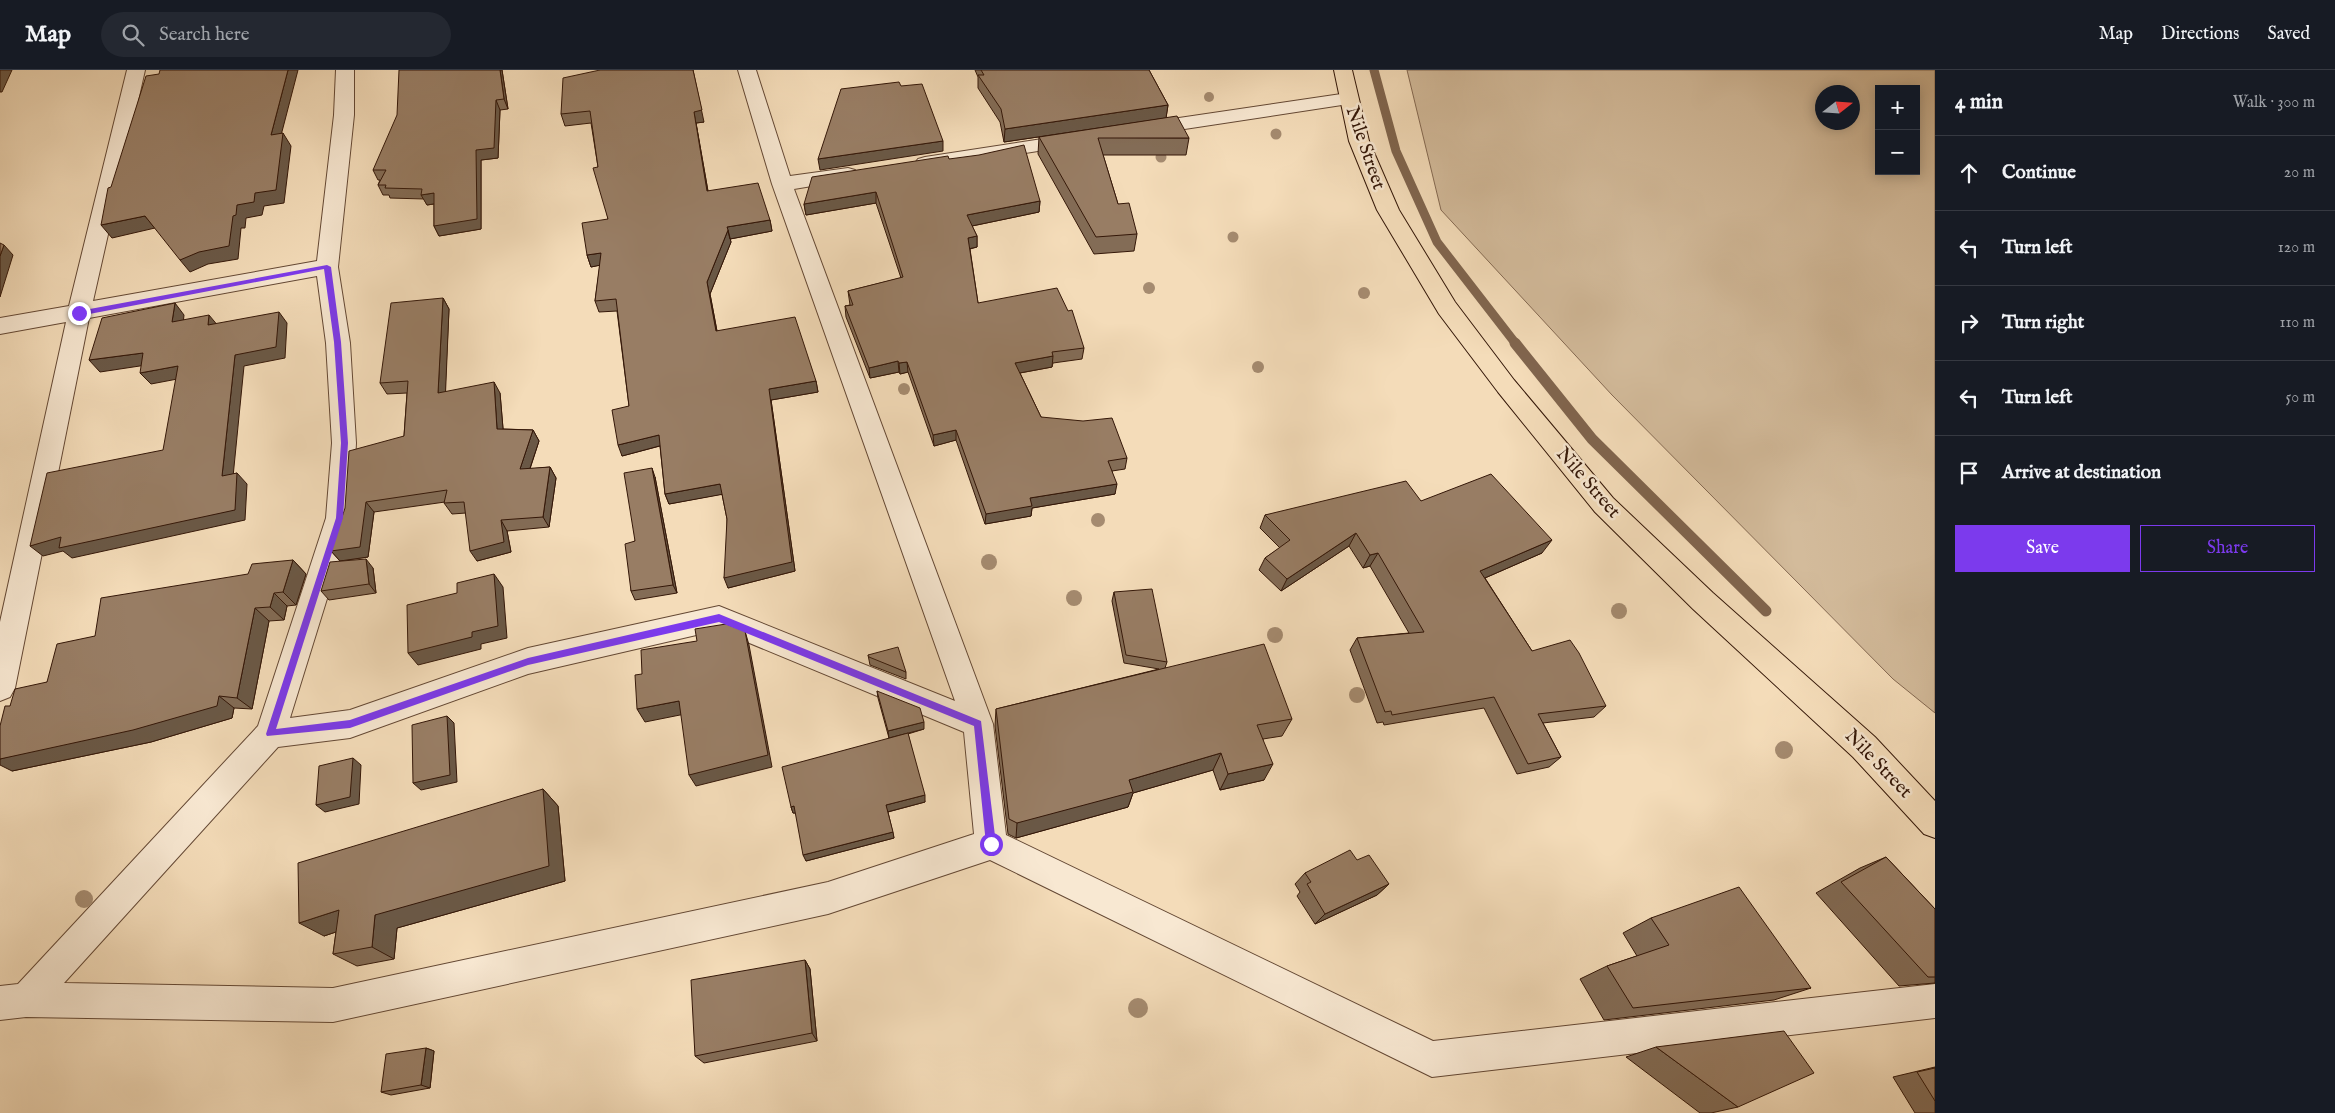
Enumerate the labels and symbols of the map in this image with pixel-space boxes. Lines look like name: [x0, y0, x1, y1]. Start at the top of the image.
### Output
north arrow: [1815, 85, 1860, 130]
street label: Nile Street: [1340, 103, 1391, 193]
route end: [68, 302, 91, 325]
street label: Nile Street: [1551, 442, 1626, 524]
street label: Nile Street: [1839, 725, 1917, 804]
route start: [980, 833, 1003, 856]

